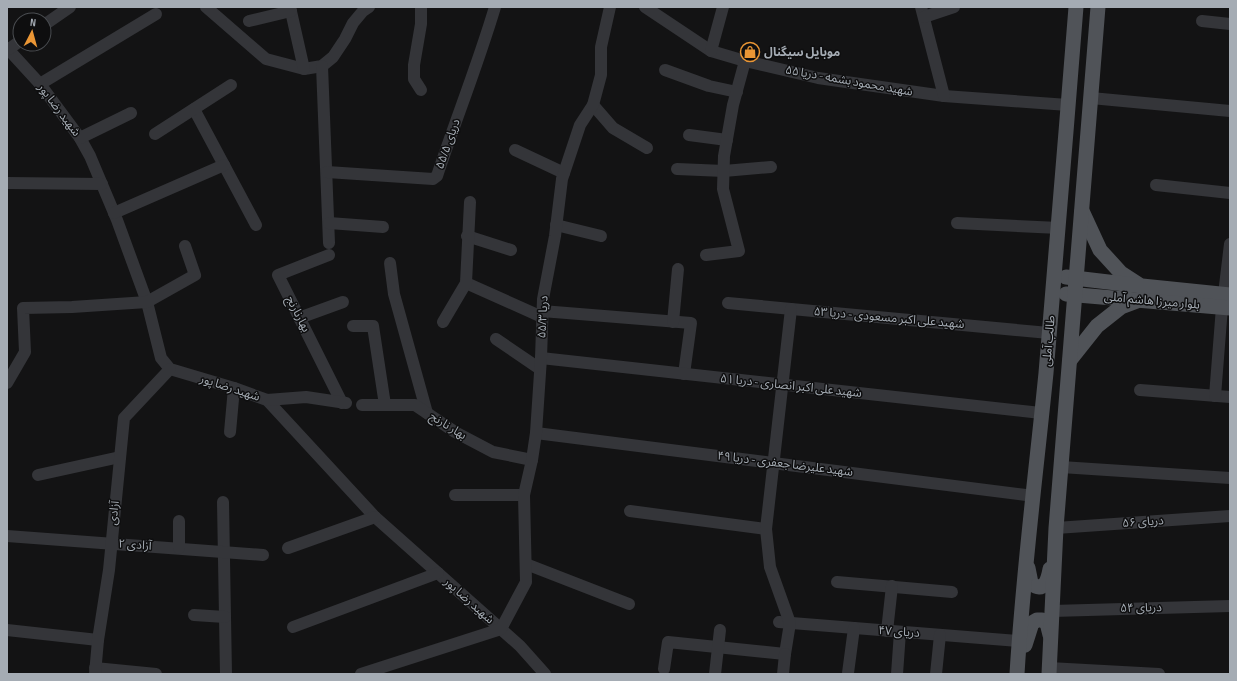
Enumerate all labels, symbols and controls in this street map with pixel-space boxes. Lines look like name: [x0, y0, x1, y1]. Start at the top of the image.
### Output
north arrow: [12, 12, 52, 52]
text: N: [29, 16, 37, 29]
shop icon: موبایل سیگنال: [739, 41, 761, 63]
place label: موبایل سیگنال: [764, 45, 840, 60]
street label: شهید محمود بشمه - دریا ۵۵: [784, 62, 914, 100]
street label: شهید رضا پور: [34, 80, 84, 139]
street label: دریای ۵۵/۵: [432, 117, 464, 171]
street label: بلوار میرزا هاشم آملی: [1103, 289, 1201, 314]
street label: بهارنارنج: [282, 293, 313, 335]
street label: دریا ۵۵/۳: [534, 295, 552, 339]
street label: شهید علی اکبر مسعودی - دریا ۵۳: [813, 304, 965, 332]
street label: طالب آملی: [1039, 315, 1059, 367]
street label: شهید رضا پور: [197, 371, 262, 405]
street label: شهید علی اکبر انصاری - دریا ۵۱: [719, 371, 863, 401]
street label: بهار نارنج: [426, 409, 469, 444]
street label: شهید علیرضا جعفری - دریا ۴۹: [716, 448, 854, 480]
street label: آزادی: [105, 499, 123, 526]
street label: دریای ۵۶: [1122, 513, 1165, 531]
street label: آزادی ۲: [118, 536, 153, 554]
street label: شهید رضا پور: [440, 574, 497, 627]
street label: دریای ۵۴: [1120, 600, 1162, 616]
street label: دریای ۴۷: [878, 623, 921, 641]

